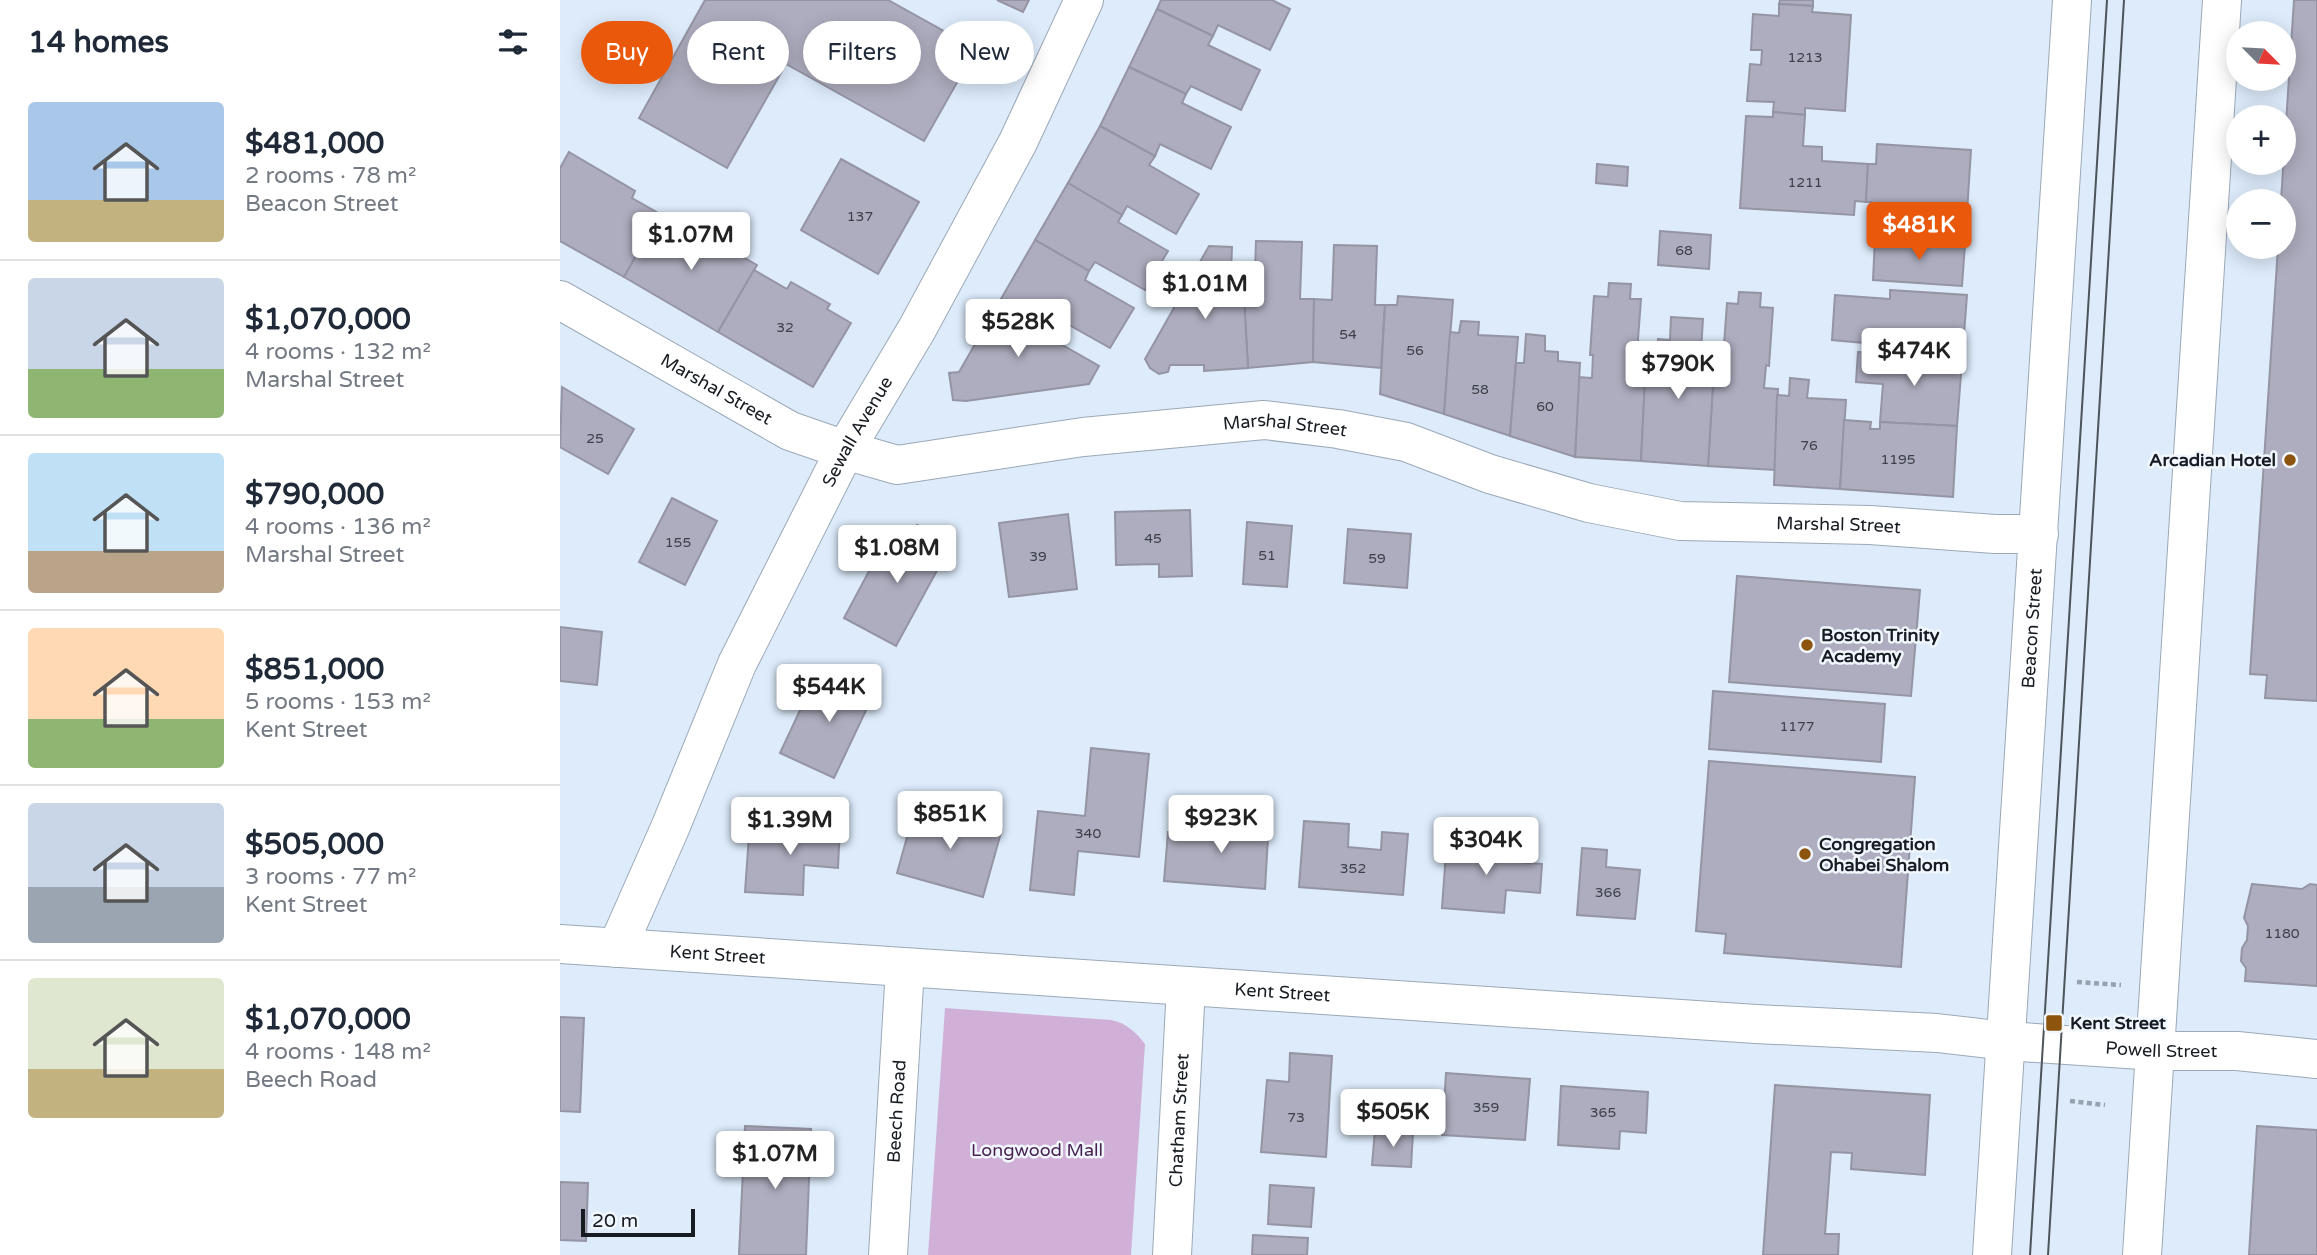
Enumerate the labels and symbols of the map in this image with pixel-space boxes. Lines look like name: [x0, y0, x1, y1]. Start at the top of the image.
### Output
north arrow: [2226, 21, 2296, 91]
house number: 1213: [1787, 49, 1823, 66]
house number: 1211: [1787, 174, 1823, 191]
pin: $481K: [1870, 202, 1968, 262]
house number: 137: [847, 208, 873, 225]
pin: $1.07M: [634, 212, 748, 272]
house number: 68: [1675, 242, 1693, 259]
pin: $1.01M: [1148, 262, 1262, 321]
pin: $528K: [969, 300, 1067, 359]
house number: 32: [776, 319, 794, 336]
house number: 54: [1339, 326, 1357, 343]
pin: $474K: [1865, 328, 1963, 388]
house number: 56: [1406, 342, 1424, 359]
pin: $790K: [1629, 342, 1727, 401]
street label: Marshal Street: [657, 349, 776, 430]
street label: Sewall Avenue: [817, 372, 897, 491]
house number: 58: [1471, 381, 1489, 398]
house number: 60: [1536, 398, 1554, 415]
street label: Marshal Street: [1222, 409, 1349, 442]
house number: 25: [586, 430, 604, 447]
house number: 76: [1800, 437, 1818, 454]
place label: Arcadian Hotel: [2149, 449, 2276, 471]
house number: 1195: [1880, 451, 1916, 468]
marker: Arcadian Hotel: [2282, 452, 2298, 468]
street label: Marshal Street: [1776, 512, 1902, 538]
pin: $1.08M: [840, 526, 954, 585]
house number: 45: [1144, 530, 1162, 547]
house number: 155: [665, 534, 691, 551]
house number: 51: [1258, 547, 1276, 564]
house number: 39: [1029, 548, 1047, 565]
house number: 59: [1368, 550, 1386, 567]
street label: Beacon Street: [2017, 567, 2047, 689]
place label: Boston Trinity Academy: [1821, 624, 1940, 667]
marker: Boston Trinity Academy: [1799, 637, 1815, 653]
pin: $544K: [780, 664, 878, 724]
house number: 1177: [1779, 718, 1815, 735]
pin: $851K: [901, 792, 999, 851]
pin: $923K: [1172, 796, 1270, 855]
pin: $1.39M: [733, 798, 847, 857]
pin: $304K: [1437, 818, 1535, 877]
house number: 340: [1075, 825, 1101, 842]
place label: Congregation Ohabei Shalom: [1819, 833, 1949, 876]
marker: Congregation Ohabei Shalom: [1797, 846, 1813, 862]
house number: 352: [1340, 860, 1366, 877]
house number: 366: [1595, 884, 1621, 901]
house number: 1180: [2264, 925, 2300, 942]
street label: Kent Street: [669, 940, 766, 969]
street label: Kent Street: [1234, 978, 1331, 1007]
place label: Kent Street: [2070, 1012, 2166, 1034]
marker: Kent Street: [2044, 1013, 2064, 1033]
street label: Powell Street: [2105, 1037, 2218, 1062]
street label: Chatham Street: [1165, 1053, 1193, 1188]
street label: Beech Road: [882, 1059, 911, 1163]
pin: $505K: [1344, 1090, 1442, 1149]
house number: 359: [1473, 1099, 1499, 1116]
house number: 365: [1590, 1104, 1616, 1121]
house number: 73: [1287, 1109, 1305, 1126]
pin: $1.07M: [718, 1132, 832, 1191]
park label: Longwood Mall: [971, 1139, 1103, 1161]
scale bar: [581, 1206, 695, 1238]

